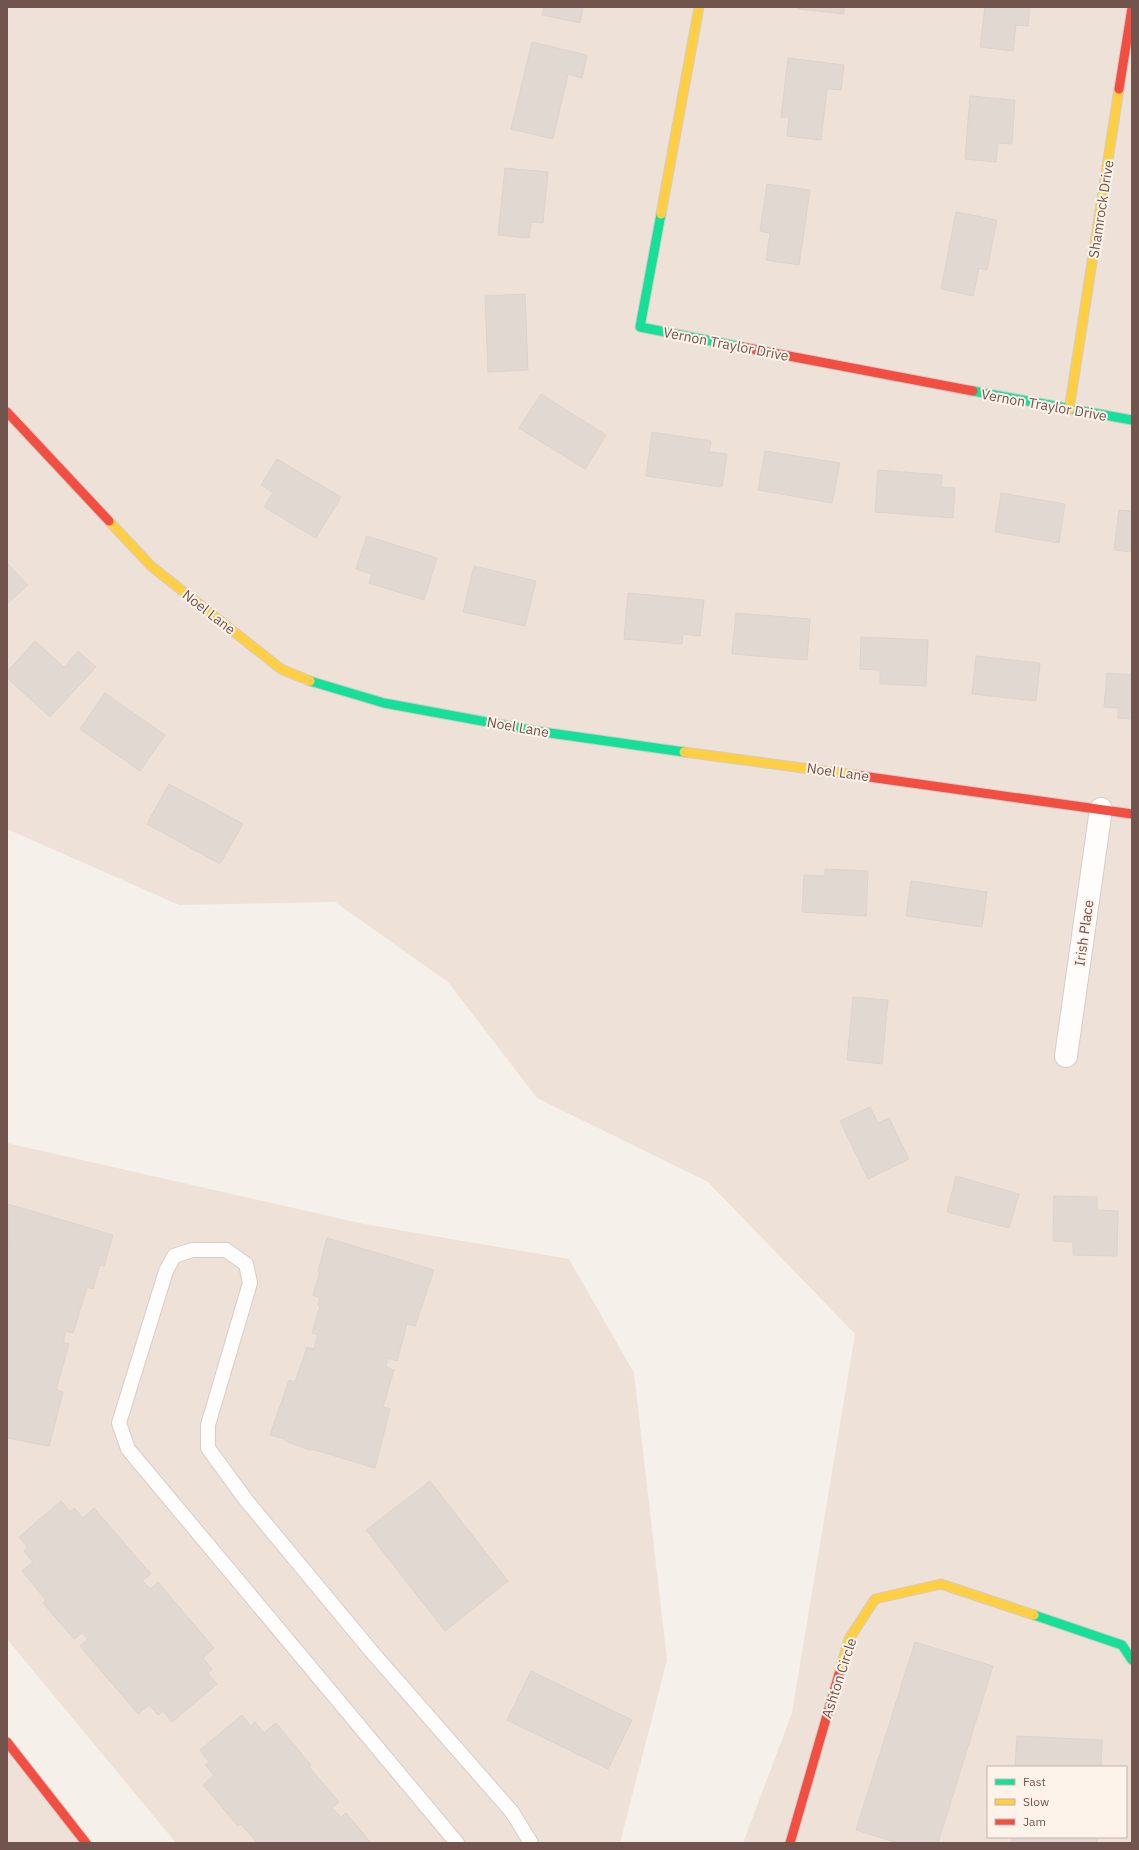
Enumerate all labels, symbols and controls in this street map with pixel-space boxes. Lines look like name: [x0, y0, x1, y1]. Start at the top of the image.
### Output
street label: Shamrock Drive: [1084, 158, 1118, 259]
street label: Vernon Traylor Drive: [662, 323, 791, 365]
street label: Vernon Traylor Drive: [980, 385, 1109, 425]
street label: Noel Lane: [179, 586, 239, 639]
street label: Noel Lane: [486, 713, 551, 741]
street label: Noel Lane: [806, 759, 871, 785]
street label: Irish Place: [1070, 898, 1098, 967]
street label: Ashton Circle: [818, 1635, 861, 1720]
legend: [987, 1766, 1127, 1838]
text: Fast: [1023, 1774, 1046, 1789]
text: Slow: [1023, 1794, 1049, 1809]
text: Jam: [1023, 1814, 1046, 1829]

